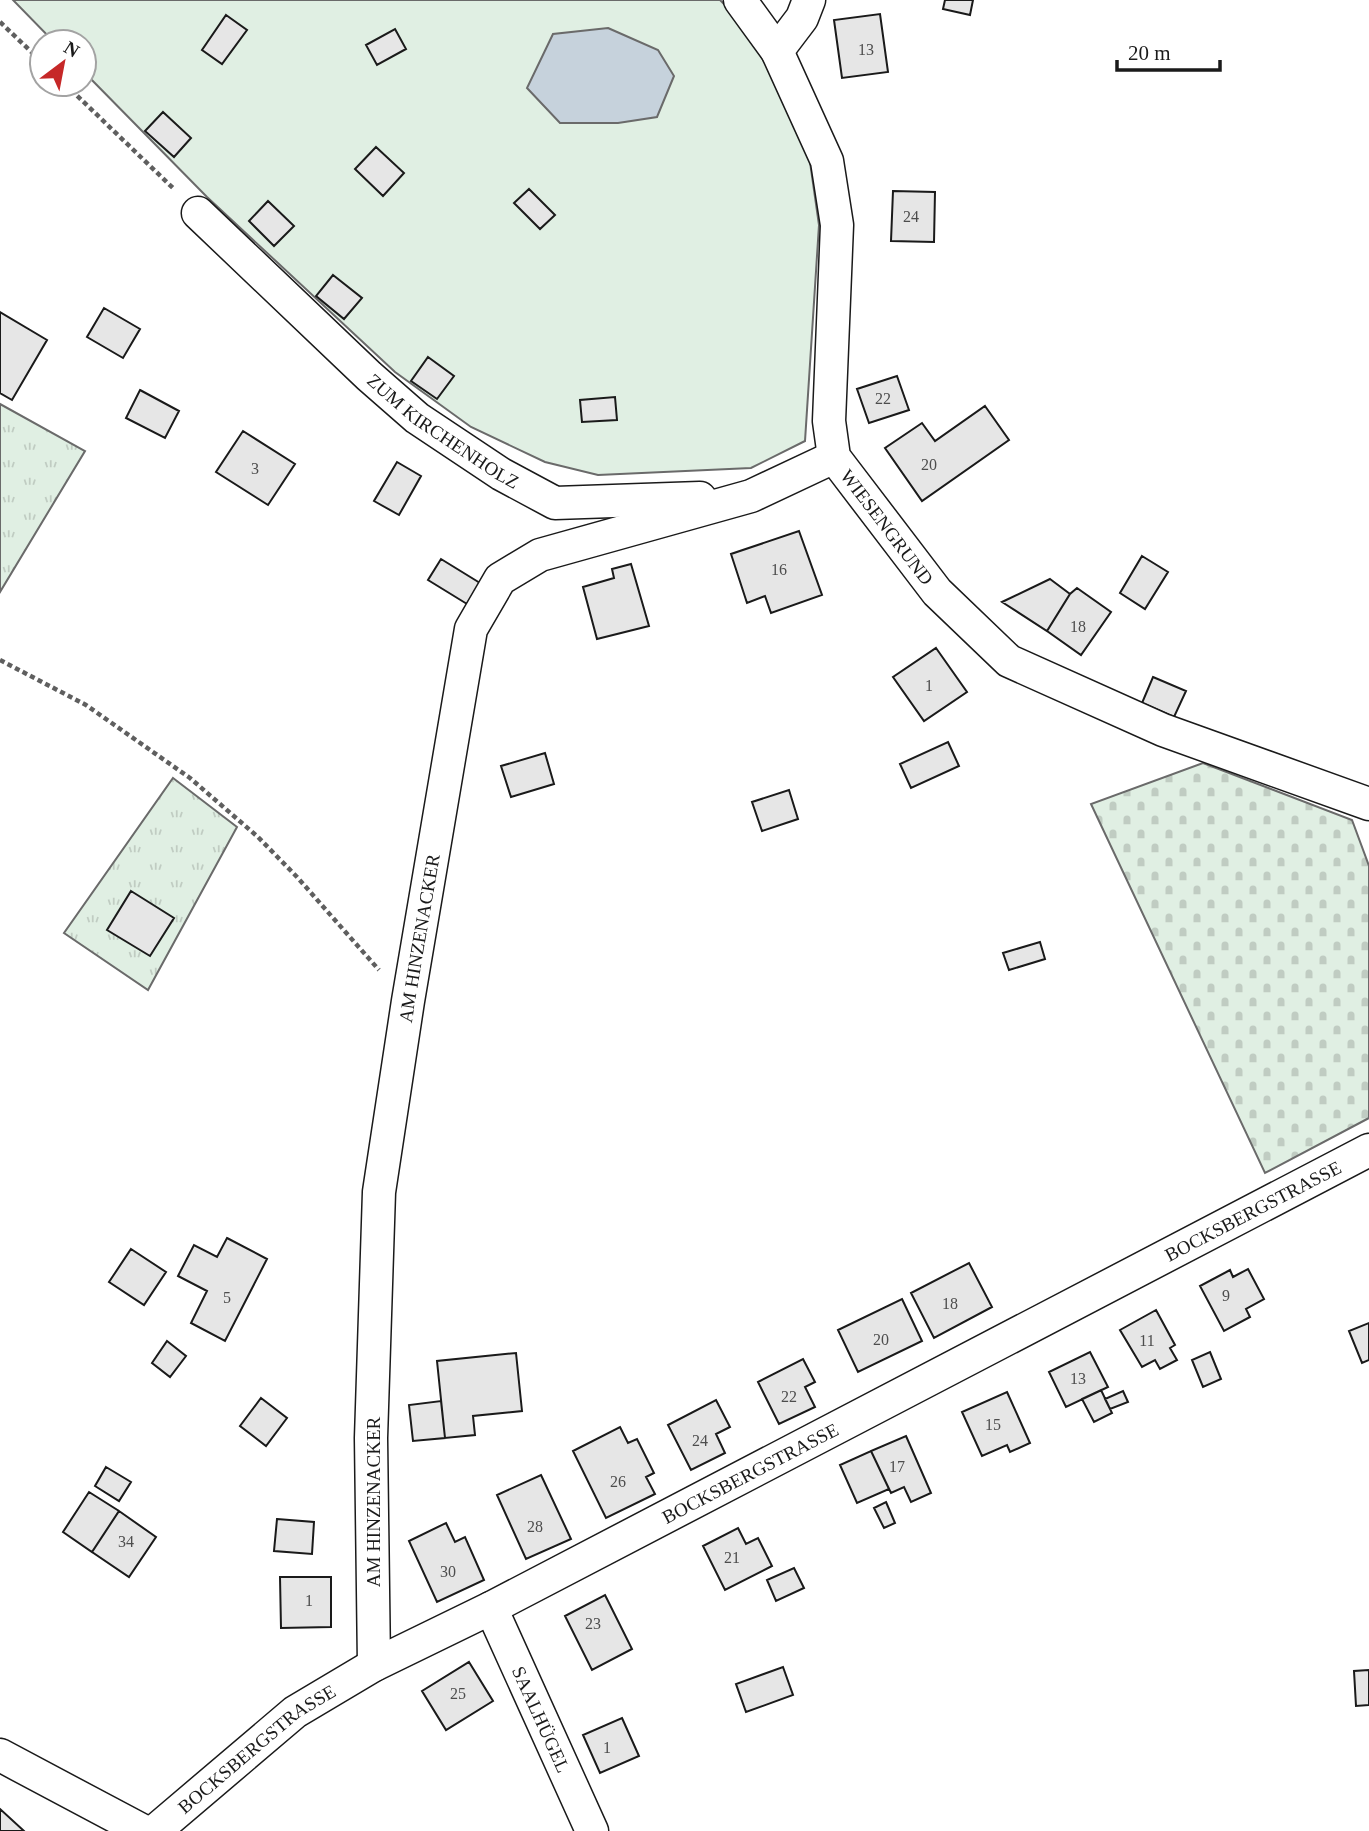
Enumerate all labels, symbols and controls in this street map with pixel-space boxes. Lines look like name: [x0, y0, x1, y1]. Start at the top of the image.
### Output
north arrow: [28, 28, 98, 98]
scale bar: [1117, 28, 1220, 72]
text: N: [60, 36, 83, 62]
house number: 13: [858, 41, 874, 58]
text: 20 m: [1128, 41, 1171, 65]
house number: 24: [903, 208, 919, 225]
street label: ZUM KIRCHENHOLZ: [363, 369, 523, 492]
house number: 22: [875, 390, 891, 407]
house number: 20: [921, 456, 937, 473]
house number: 3: [251, 460, 259, 477]
street label: WIESENGRUND: [837, 465, 938, 589]
house number: 16: [771, 561, 787, 578]
house number: 18: [1070, 618, 1086, 635]
house number: 1: [925, 677, 933, 694]
street label: AM HINZENACKER: [394, 852, 443, 1024]
street label: BOCKSBERGSTRASSE: [1161, 1156, 1344, 1265]
house number: 9: [1222, 1287, 1230, 1304]
house number: 5: [223, 1289, 231, 1306]
house number: 18: [942, 1295, 958, 1312]
house number: 20: [873, 1331, 889, 1348]
house number: 11: [1139, 1332, 1155, 1349]
house number: 13: [1070, 1370, 1086, 1387]
house number: 22: [781, 1388, 797, 1405]
street label: AM HINZENACKER: [363, 1416, 384, 1587]
house number: 15: [985, 1416, 1001, 1433]
street label: BOCKSBERGSTRASSE: [659, 1418, 842, 1527]
house number: 24: [692, 1432, 708, 1449]
house number: 17: [889, 1458, 905, 1475]
house number: 26: [610, 1473, 626, 1490]
house number: 28: [527, 1518, 543, 1535]
house number: 34: [118, 1533, 134, 1550]
house number: 21: [724, 1549, 740, 1566]
house number: 30: [440, 1563, 456, 1580]
house number: 1: [305, 1592, 313, 1609]
house number: 23: [585, 1615, 601, 1632]
street label: SAALHÜGEL: [508, 1663, 574, 1775]
street label: BOCKSBERGSTRASSE: [174, 1680, 339, 1817]
house number: 25: [450, 1685, 466, 1702]
house number: 1: [603, 1739, 611, 1756]

